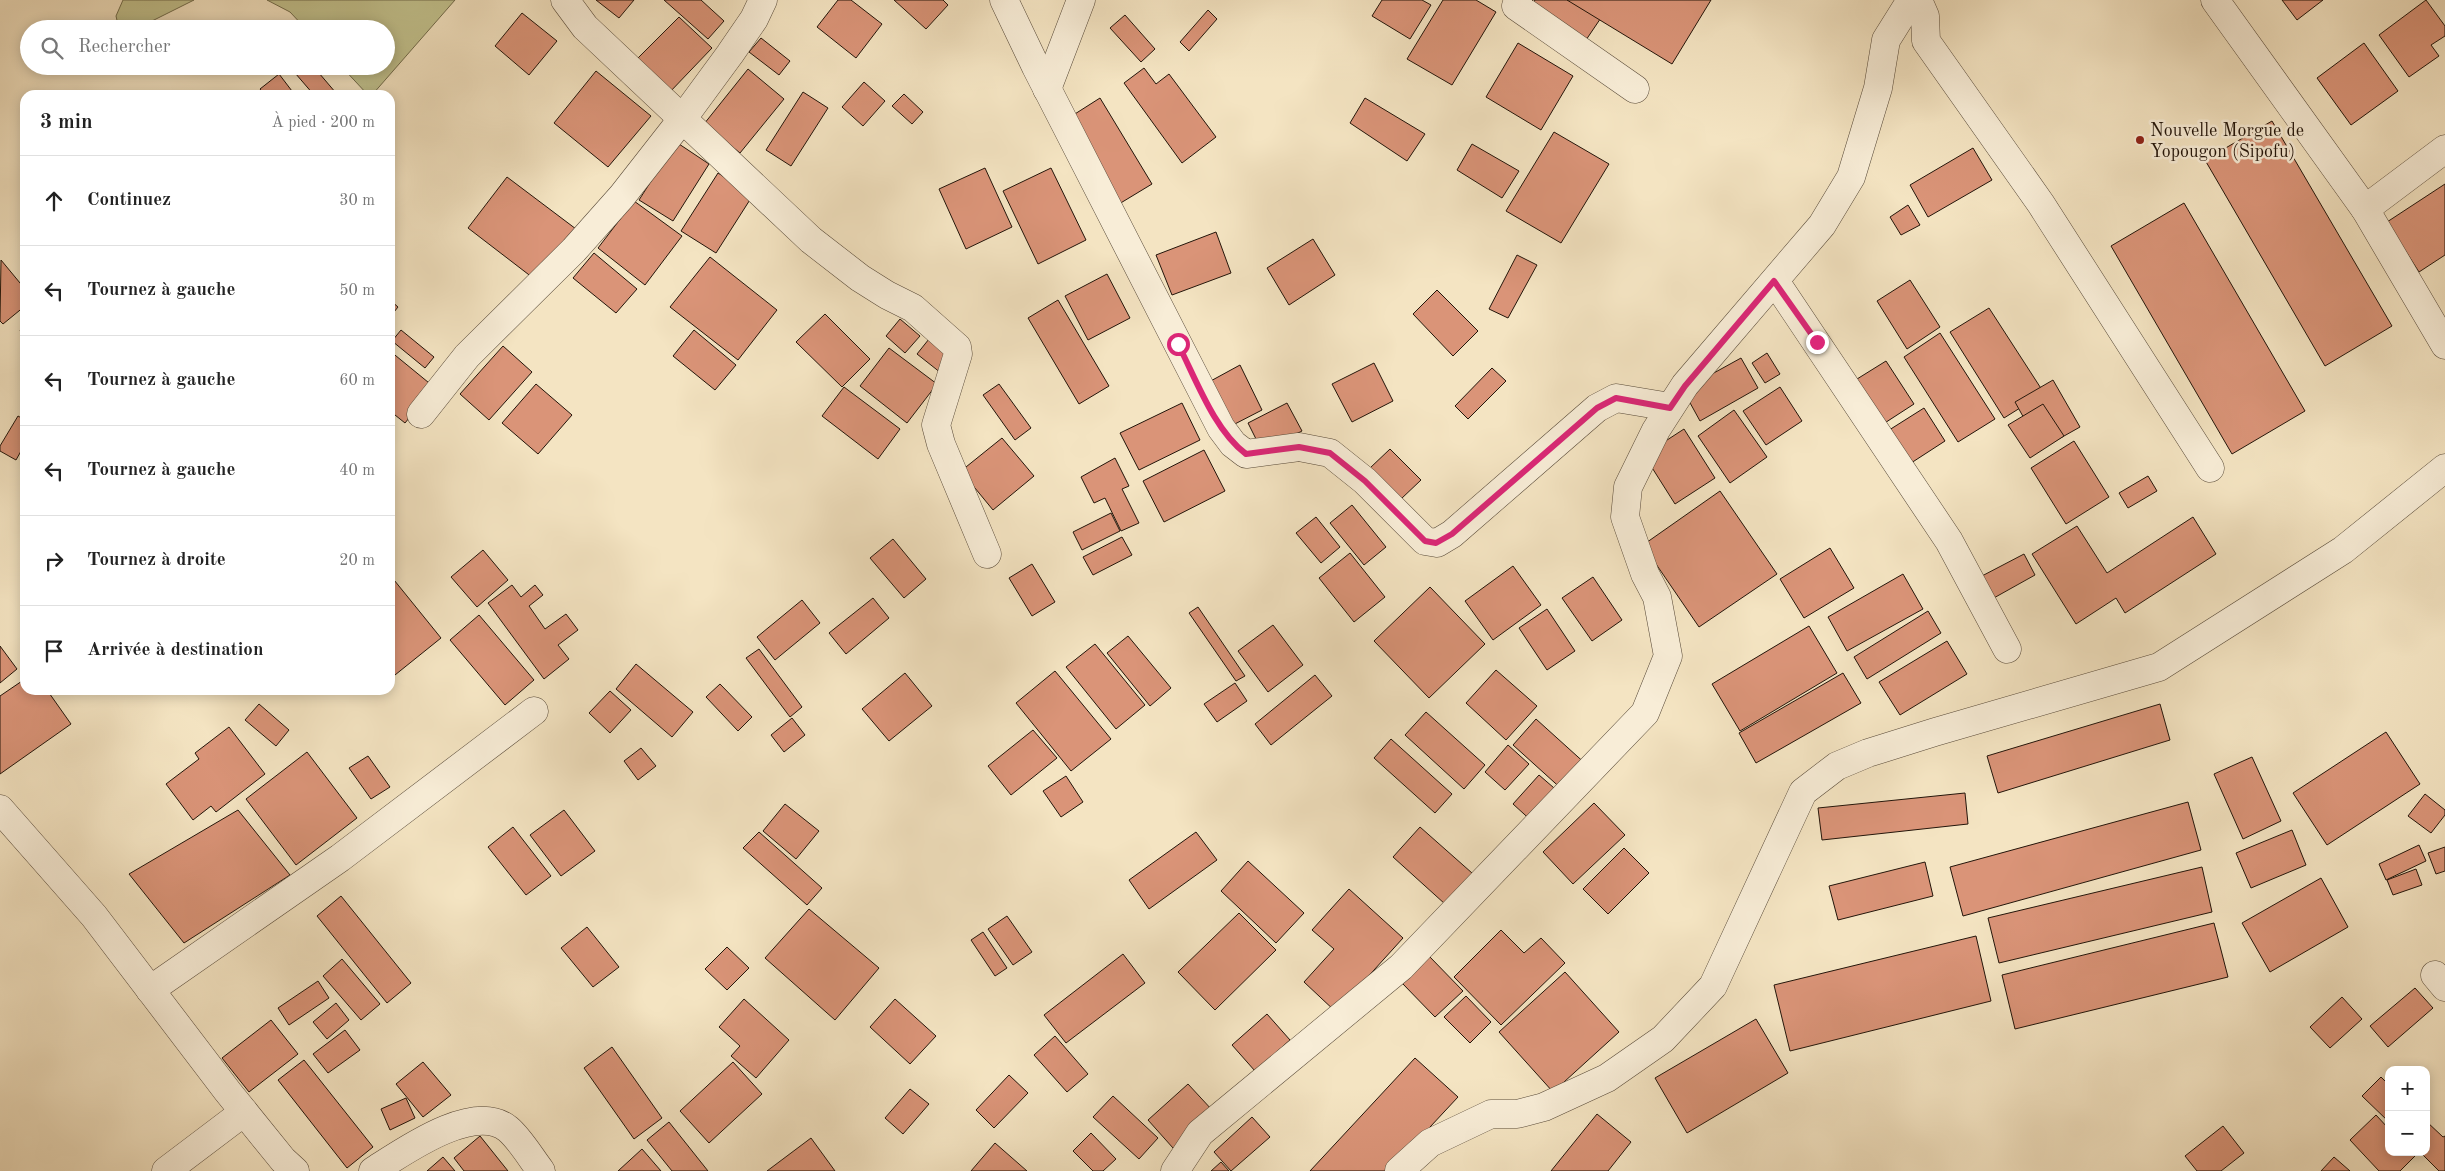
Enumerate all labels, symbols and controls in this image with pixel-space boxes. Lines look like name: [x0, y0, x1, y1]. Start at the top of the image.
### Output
search box: [20, 20, 395, 75]
icon: search: [38, 34, 66, 62]
text: Rechercher: [78, 38, 171, 57]
text: 3 min: [40, 112, 93, 133]
text: À pied · 200 m: [272, 115, 375, 131]
place label: Nouvelle Morgue de Yopougon (Sipofu): [2150, 122, 2304, 161]
marker: Nouvelle Morgue de Yopougon (Sipofu): [2134, 134, 2146, 146]
icon: ahead: [40, 187, 68, 215]
text: Continuez: [87, 191, 171, 210]
text: 30 m: [339, 193, 375, 209]
icon: left: [40, 277, 68, 305]
text: Tournez à gauche: [87, 281, 235, 300]
text: 50 m: [339, 283, 375, 299]
route end: [1806, 331, 1829, 354]
route start: [1167, 333, 1190, 356]
icon: left: [40, 367, 68, 395]
text: Tournez à gauche: [87, 371, 235, 390]
text: 60 m: [339, 373, 375, 389]
icon: left: [40, 457, 68, 485]
text: Tournez à gauche: [87, 461, 235, 480]
text: 40 m: [339, 463, 375, 479]
icon: right: [40, 547, 68, 575]
text: Tournez à droite: [87, 551, 226, 570]
text: 20 m: [339, 553, 375, 569]
icon: arrive: [40, 637, 68, 665]
text: Arrivée à destination: [87, 641, 263, 660]
map controls: [2385, 1066, 2430, 1156]
button: +: [2385, 1066, 2430, 1111]
button: −: [2385, 1111, 2430, 1156]

